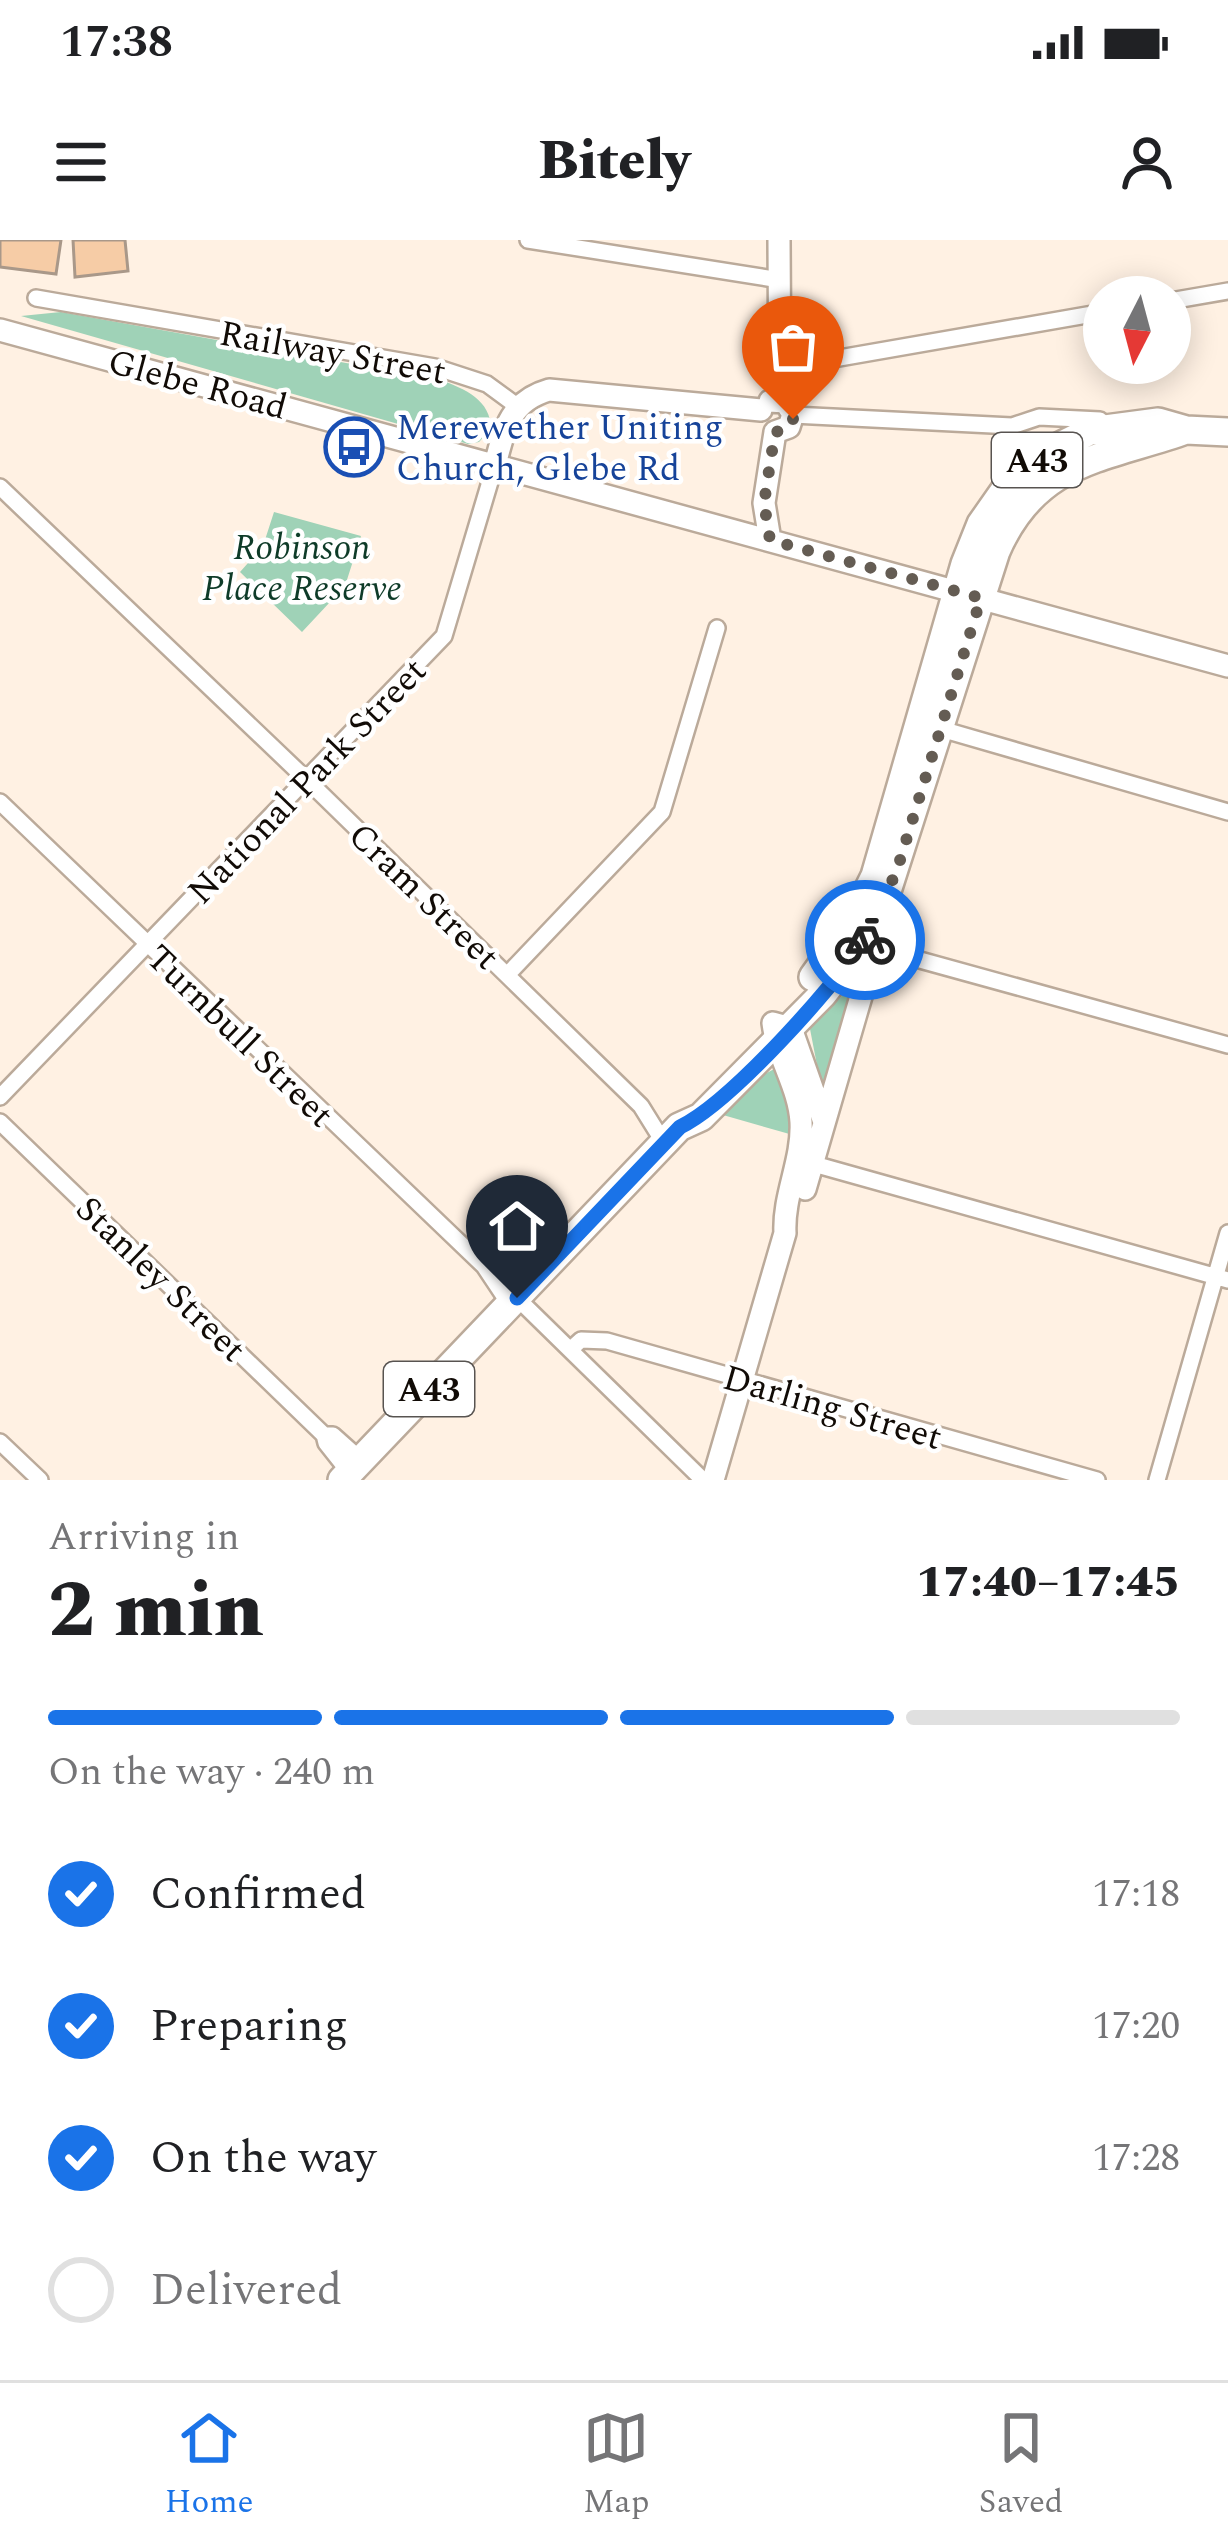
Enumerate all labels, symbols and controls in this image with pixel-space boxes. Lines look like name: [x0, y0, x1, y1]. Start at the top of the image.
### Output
text: 17:38: [60, 8, 173, 77]
text: Bitely: [538, 121, 690, 203]
icon: menu: [48, 129, 114, 195]
icon: person: [1114, 129, 1180, 195]
north arrow: [1083, 276, 1191, 384]
map controls: [1083, 276, 1191, 384]
pin: [742, 296, 844, 419]
street label: Railway Street: [215, 307, 450, 400]
icon: bag: [760, 314, 826, 380]
street label: Glebe Road: [102, 335, 293, 436]
place label: Merewether Uniting Church, Glebe Rd: [396, 401, 724, 497]
bus stop icon: Merewether Uniting Church, Glebe Rd: [323, 416, 385, 478]
road number: A43: [992, 433, 1082, 487]
park label: Robinson Place Reserve: [202, 521, 402, 617]
street label: National Park Street: [175, 646, 440, 918]
street label: Cram Street: [335, 810, 512, 984]
courier: [805, 880, 925, 1000]
icon: bike: [832, 907, 898, 973]
street label: Turnbull Street: [132, 932, 346, 1141]
pin: [466, 1175, 568, 1298]
street label: Stanley Street: [62, 1184, 258, 1376]
icon: home: [484, 1193, 550, 1259]
street label: Darling Street: [716, 1351, 948, 1466]
road number: A43: [384, 1362, 474, 1416]
text: Arriving in: [48, 1508, 240, 1567]
text: 17:40–17:45: [916, 1548, 1180, 1617]
text: 2 min: [48, 1552, 264, 1671]
text: On the way · 240 m: [48, 1743, 375, 1802]
text: Confirmed: [150, 1860, 366, 1929]
icon: check: [48, 1861, 114, 1927]
text: 17:18: [1092, 1865, 1180, 1924]
text: Preparing: [150, 1992, 348, 2061]
icon: check: [48, 1993, 114, 2059]
text: 17:20: [1092, 1997, 1180, 2056]
text: On the way: [150, 2124, 376, 2193]
icon: check: [48, 2125, 114, 2191]
text: 17:28: [1092, 2129, 1180, 2188]
text: Delivered: [150, 2256, 342, 2325]
tab: Home: [165, 2405, 254, 2527]
tab: Map: [583, 2405, 649, 2527]
tab: Saved: [979, 2405, 1063, 2527]

